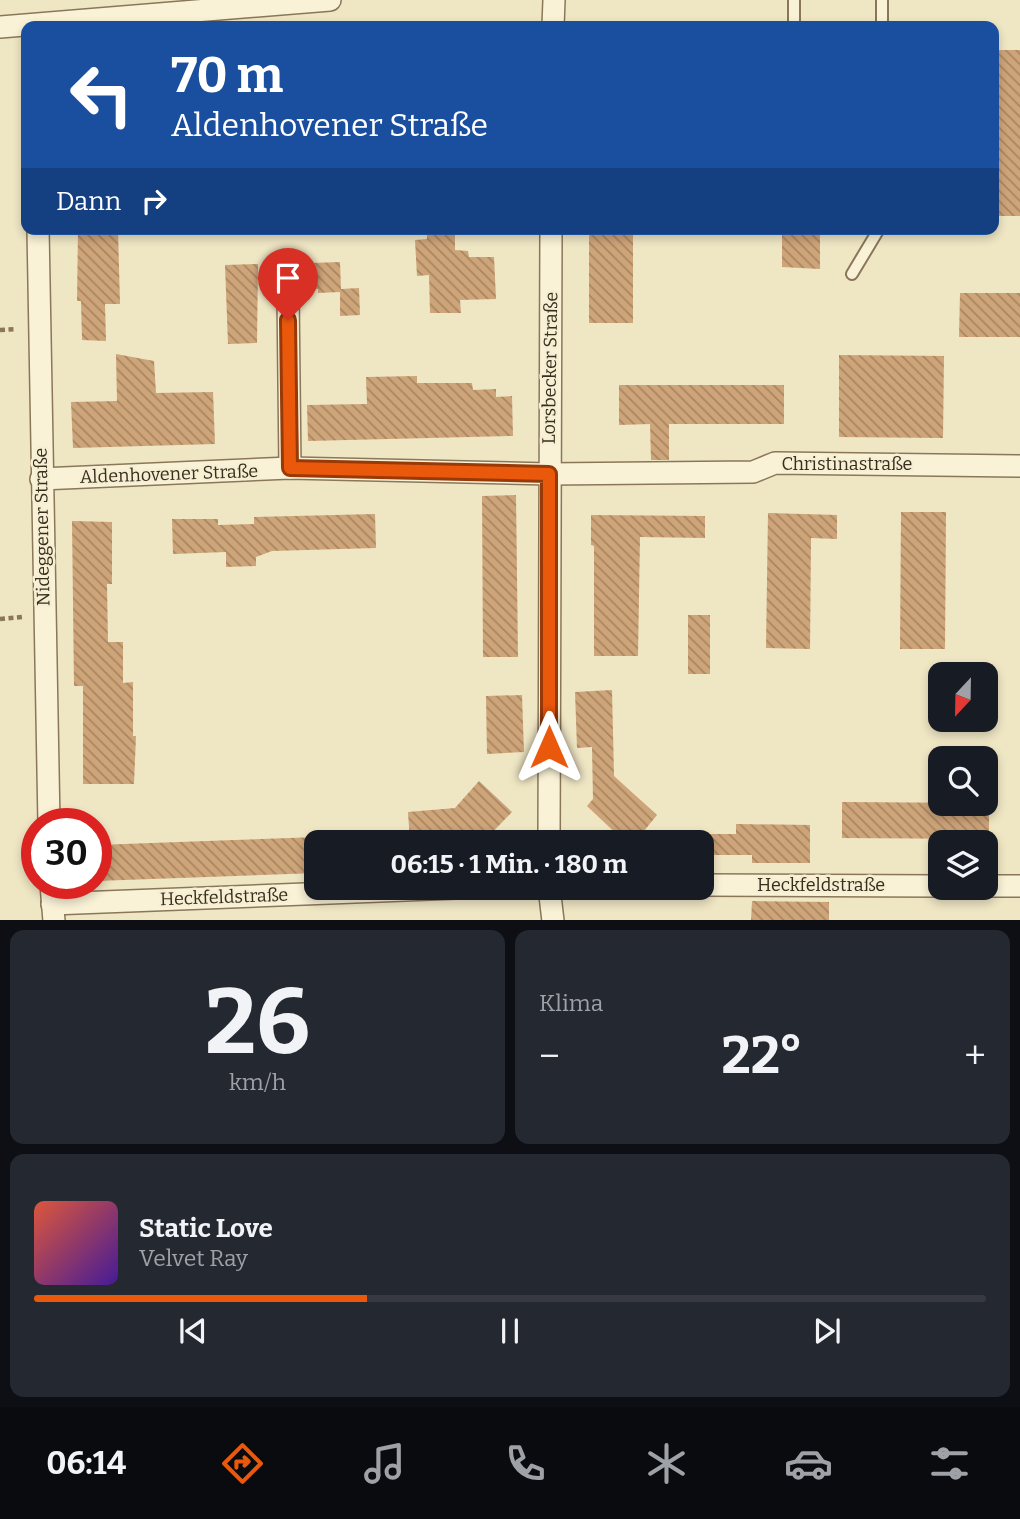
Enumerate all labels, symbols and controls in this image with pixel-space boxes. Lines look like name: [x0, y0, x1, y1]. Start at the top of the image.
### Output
text: 70 m: [171, 46, 283, 105]
icon: left: [56, 49, 147, 140]
text: Aldenhovener Straße: [171, 106, 488, 144]
icon: right: [135, 182, 173, 220]
text: Dann: [56, 186, 121, 217]
pin: [258, 248, 318, 320]
icon: arrive: [269, 259, 307, 297]
street label: Lorsbecker Straße: [538, 292, 562, 444]
street label: Nideggener Straße: [30, 448, 54, 606]
street label: Christinastraße: [782, 453, 912, 475]
street label: Aldenhovener Straße: [80, 460, 258, 488]
north arrow: [928, 662, 998, 732]
map controls: [928, 662, 998, 900]
position arrow: [512, 710, 586, 784]
button: search: [928, 746, 998, 816]
speed limit sign: 30: [21, 808, 112, 899]
button: layers: [928, 830, 998, 900]
text: 06:15 · 1 Min. · 180 m: [390, 849, 628, 880]
street label: Heckfeldstraße: [757, 874, 885, 896]
street label: Heckfeldstraße: [160, 884, 288, 910]
text: 26: [205, 968, 310, 1077]
text: Klima: [539, 989, 603, 1017]
text: 22°: [721, 1024, 803, 1087]
text: −: [539, 1033, 560, 1079]
text: +: [964, 1033, 986, 1079]
text: km/h: [229, 1068, 286, 1096]
text: Static Love: [139, 1213, 273, 1244]
text: Velvet Ray: [139, 1244, 248, 1272]
icon: previous: [174, 1312, 212, 1350]
icon: pause: [491, 1312, 529, 1350]
icon: next: [808, 1312, 846, 1350]
icon: directions: [218, 1439, 267, 1488]
icon: music: [360, 1439, 409, 1488]
icon: phone: [501, 1439, 550, 1488]
icon: climate: [642, 1439, 691, 1488]
icon: car: [784, 1439, 833, 1488]
icon: filters: [925, 1439, 974, 1488]
text: 06:14: [46, 1444, 126, 1482]

